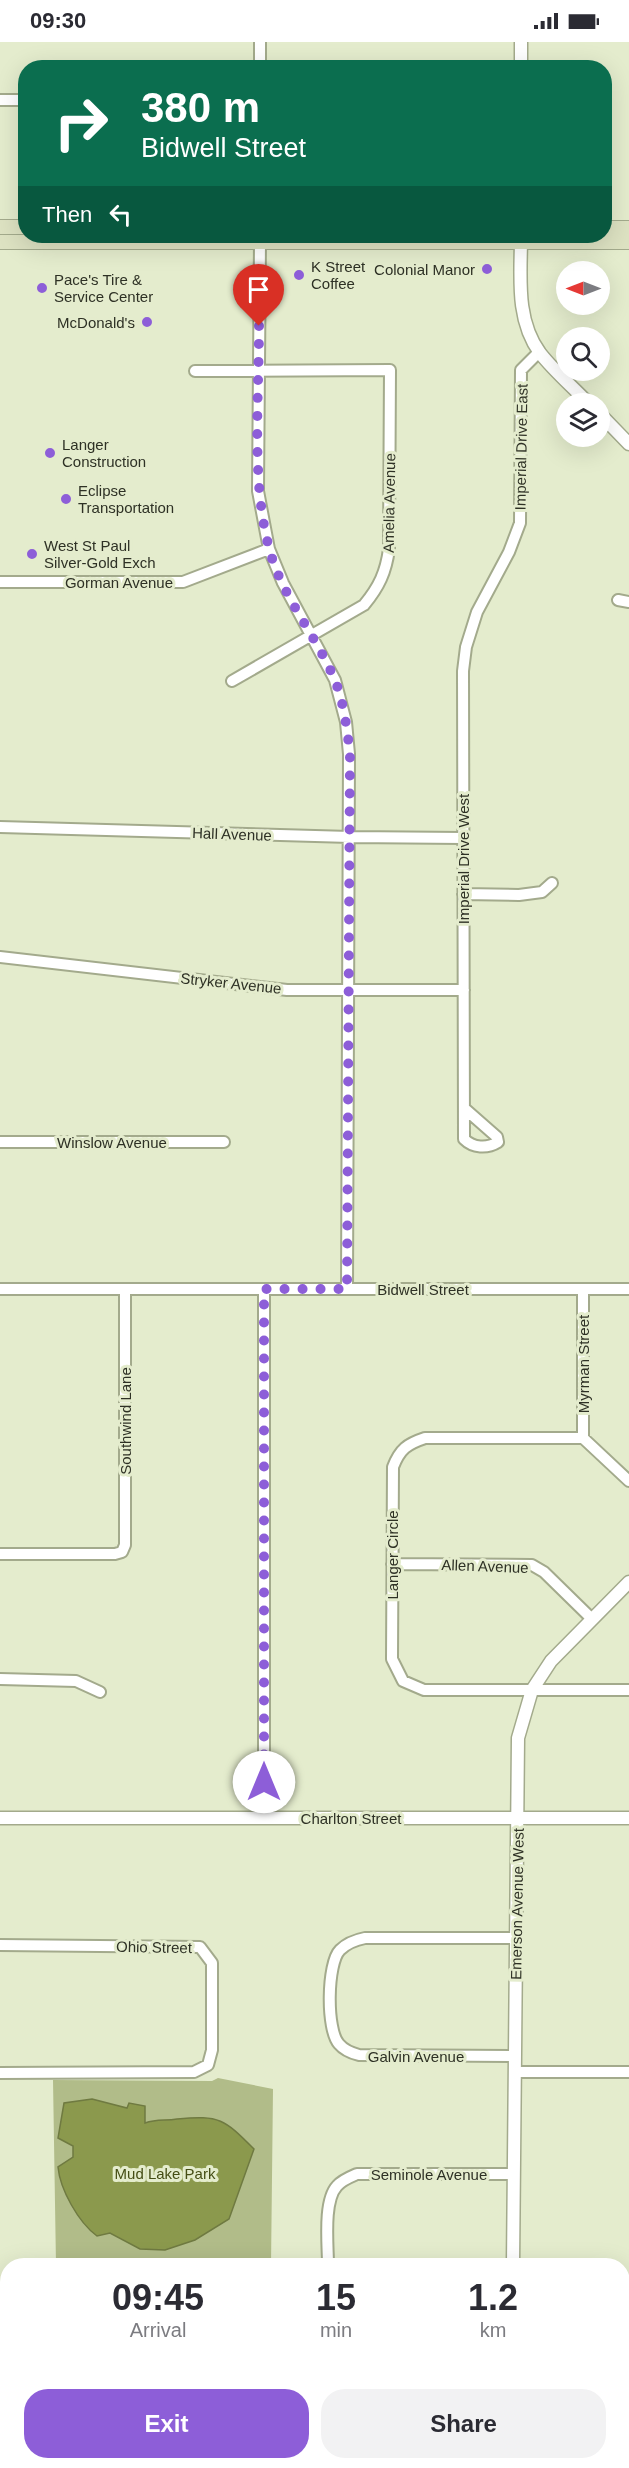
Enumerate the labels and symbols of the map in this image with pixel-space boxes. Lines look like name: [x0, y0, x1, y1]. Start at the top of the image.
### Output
place label: K Street Coffee: [311, 258, 366, 292]
place label: Colonial Manor: [374, 261, 475, 278]
north arrow: [556, 261, 610, 315]
marker: Colonial Manor: [480, 262, 494, 276]
pin: [233, 264, 284, 326]
marker: K Street Coffee: [292, 268, 306, 282]
place label: Pace's Tire & Service Center: [54, 271, 153, 305]
marker: Pace's Tire & Service Center: [35, 281, 49, 295]
place label: McDonald's: [57, 314, 135, 331]
marker: McDonald's: [140, 315, 154, 329]
street label: Imperial Drive East: [511, 383, 531, 510]
place label: Langer Construction: [62, 436, 146, 470]
marker: Langer Construction: [43, 446, 57, 460]
street label: Amelia Avenue: [380, 453, 398, 553]
place label: Eclipse Transportation: [78, 482, 174, 516]
marker: Eclipse Transportation: [59, 492, 73, 506]
place label: West St Paul Silver-Gold Exch: [44, 537, 156, 571]
marker: West St Paul Silver-Gold Exch: [25, 547, 39, 561]
street label: Gorman Avenue: [65, 574, 173, 591]
street label: Imperial Drive West: [455, 793, 472, 924]
street label: Hall Avenue: [192, 824, 272, 844]
street label: Stryker Avenue: [180, 969, 282, 997]
street label: Winslow Avenue: [57, 1134, 167, 1151]
street label: Bidwell Street: [377, 1281, 470, 1298]
street label: Myrman Street: [575, 1314, 592, 1413]
street label: Southwind Lane: [117, 1367, 134, 1475]
street label: Langer Circle: [384, 1510, 401, 1600]
street label: Allen Avenue: [441, 1556, 529, 1576]
position arrow: [232, 1750, 296, 1814]
street label: Charlton Street: [301, 1810, 402, 1827]
street label: Emerson Avenue West: [507, 1827, 527, 1980]
street label: Ohio Street: [116, 1938, 193, 1956]
street label: Galvin Avenue: [368, 2048, 464, 2065]
park label: Mud Lake Park: [115, 2165, 216, 2182]
street label: Seminole Avenue: [371, 2166, 487, 2183]

